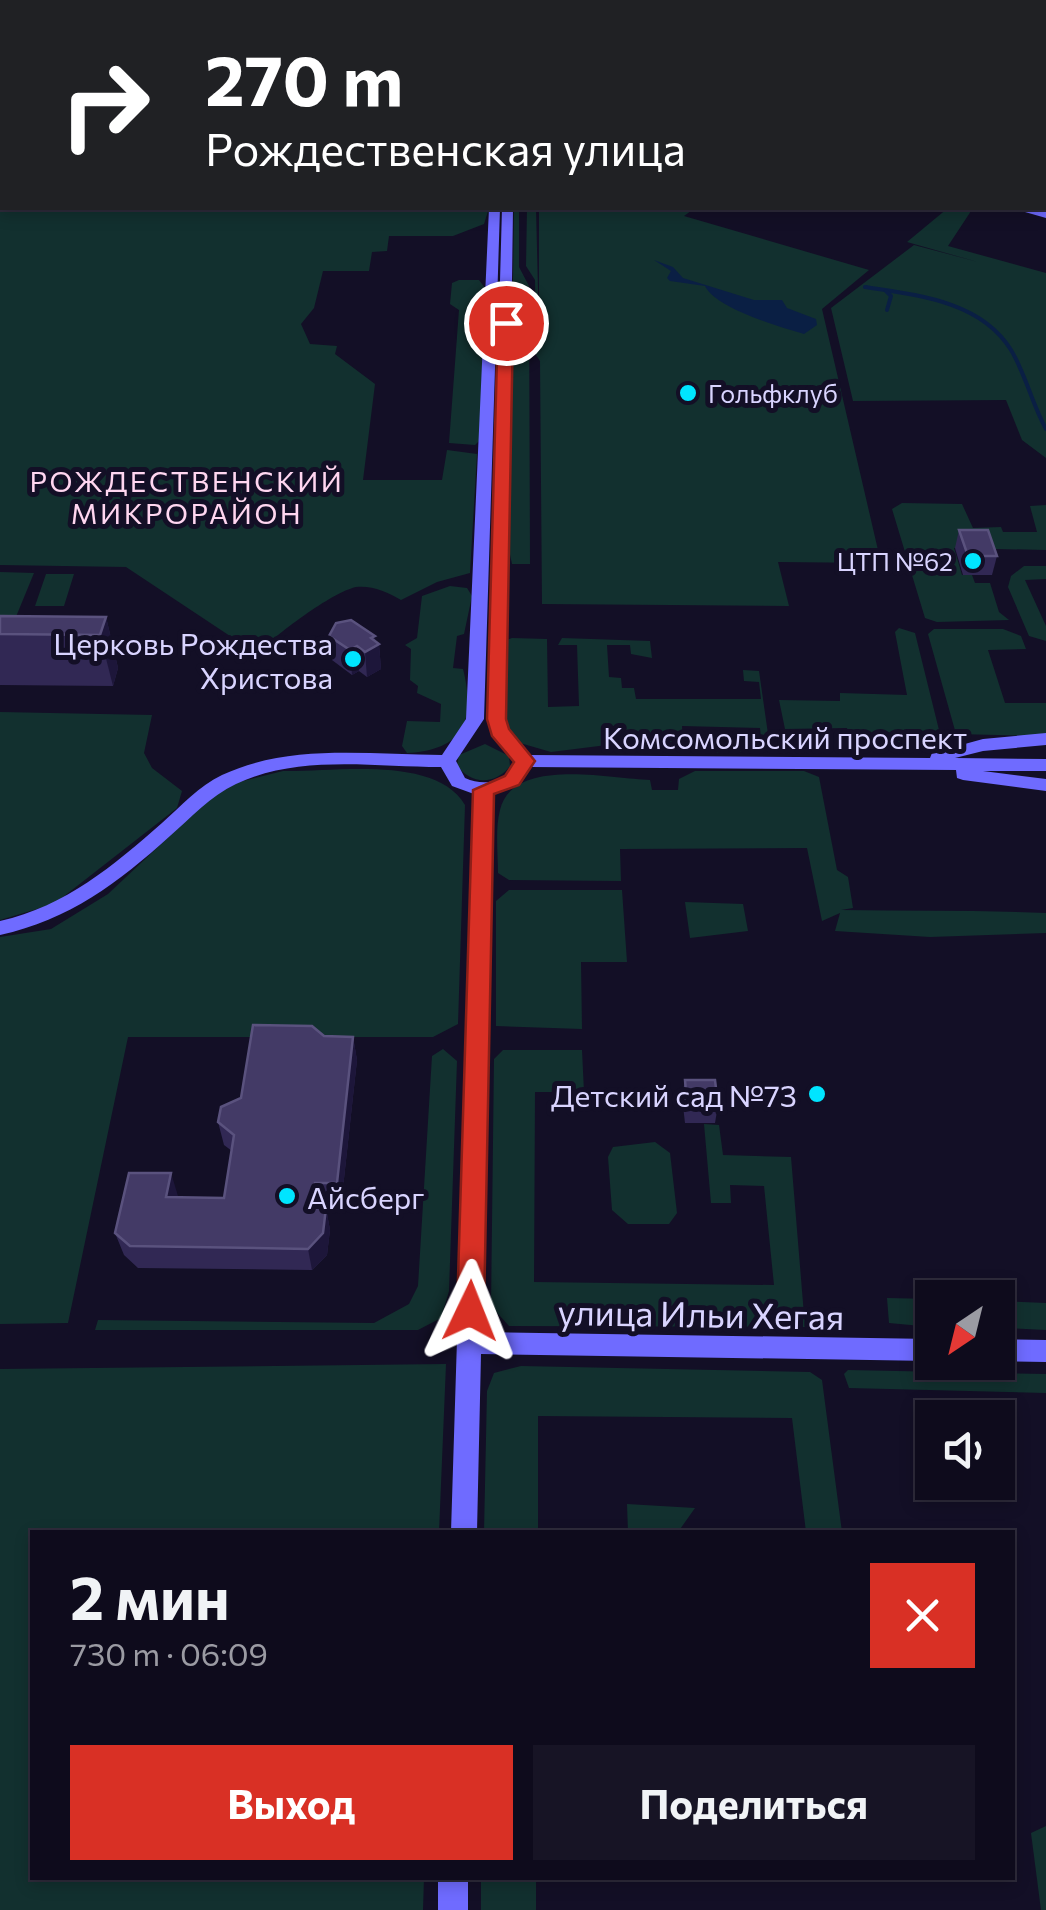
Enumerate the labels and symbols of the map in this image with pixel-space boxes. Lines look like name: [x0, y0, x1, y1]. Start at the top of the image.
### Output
pin: [464, 281, 549, 366]
place label: Гольфклуб: [708, 378, 838, 408]
marker: Гольфклуб: [677, 382, 699, 404]
district label: РОЖДЕСТВЕНСКИЙ МИКРОРАЙОН: [30, 464, 344, 530]
place label: ЦТП №62: [837, 546, 953, 576]
marker: ЦТП №62: [962, 550, 984, 572]
place label: Церковь Рождества Христова: [53, 624, 333, 695]
marker: Церковь Рождества Христова: [342, 648, 364, 670]
street label: Комсомольский проспект: [603, 718, 967, 755]
place label: Детский сад №73: [551, 1076, 797, 1113]
marker: Детский сад №73: [806, 1083, 828, 1105]
place label: Айсберг: [307, 1178, 424, 1215]
marker: Айсберг: [276, 1185, 298, 1207]
position arrow: [418, 1259, 522, 1363]
north arrow: [915, 1280, 1015, 1380]
street label: улица Ильи Хегая: [557, 1289, 845, 1337]

